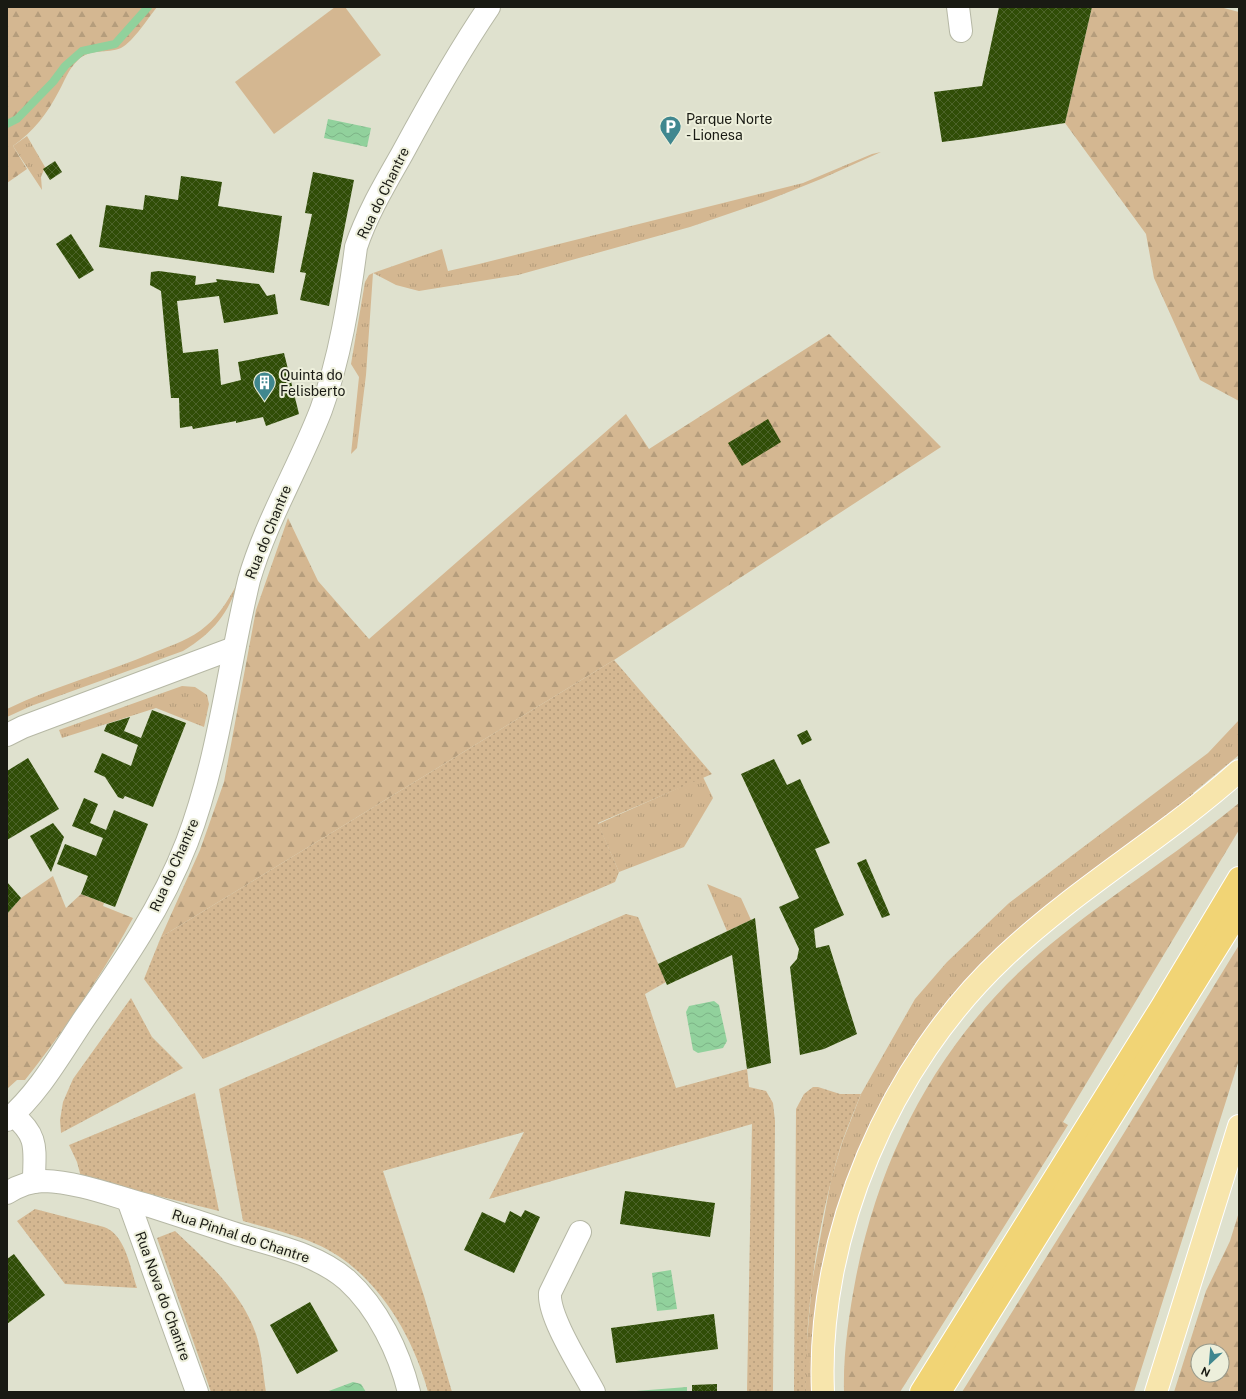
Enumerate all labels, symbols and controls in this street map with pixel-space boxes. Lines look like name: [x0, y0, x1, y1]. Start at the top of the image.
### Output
place label: Parque Norte - Lionesa: [686, 111, 772, 143]
parking icon: Parque Norte - Lionesa: [657, 114, 683, 147]
street label: Rua do Chantre: [354, 145, 412, 241]
place label: Quinta do Felisberto: [280, 367, 346, 399]
building icon: Quinta do Felisberto: [251, 370, 277, 403]
street label: Rua do Chantre: [242, 483, 294, 581]
street label: Rua do Chantre: [146, 816, 202, 914]
street label: Rua Pinhal do Chantre: [170, 1206, 312, 1266]
street label: Rua Nova do Chantre: [132, 1229, 194, 1363]
north arrow: [1190, 1343, 1230, 1383]
text: N: [1199, 1365, 1212, 1379]

